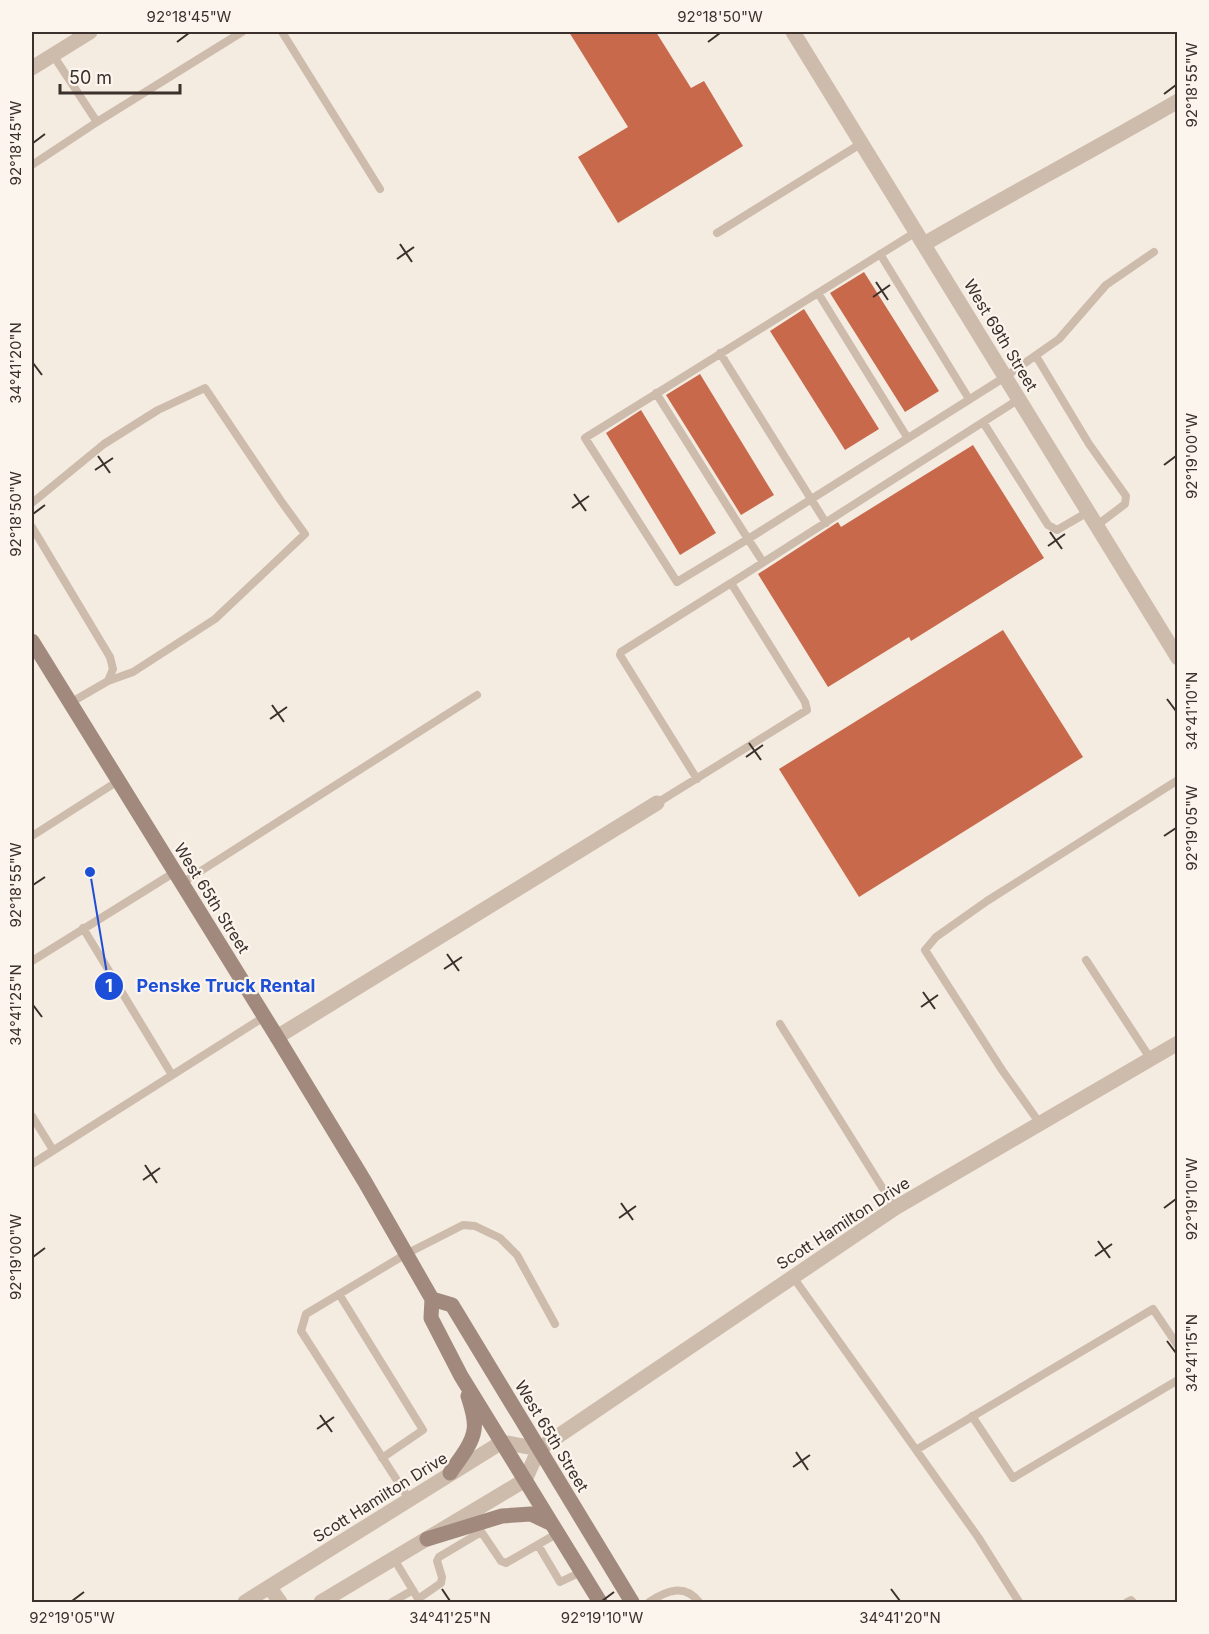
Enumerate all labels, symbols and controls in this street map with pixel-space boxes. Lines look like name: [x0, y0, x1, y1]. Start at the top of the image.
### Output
text: 92°18'45"W: [147, 7, 232, 26]
text: 92°18'50"W: [677, 7, 763, 26]
text: 92°18'55"W: [1182, 42, 1201, 128]
scale bar: [60, 57, 180, 95]
text: 50 m: [69, 67, 112, 88]
text: 92°18'45"W: [6, 100, 25, 185]
street label: West 69th Street: [960, 275, 1042, 395]
text: 34°41'20"N: [6, 322, 25, 404]
text: 92°19'00"W: [1182, 413, 1201, 499]
text: 92°18'50"W: [6, 471, 25, 557]
text: 34°41'10"N: [1182, 672, 1201, 750]
text: 92°19'05"W: [1182, 785, 1201, 871]
street label: West 65th Street: [170, 839, 254, 957]
text: 92°18'55"W: [6, 842, 25, 928]
text: 34°41'25"N: [6, 964, 25, 1046]
callout: Penske Truck Rental: [94, 968, 327, 1004]
text: 1: [105, 975, 113, 996]
text: Penske Truck Rental: [137, 975, 315, 996]
text: 92°19'10"W: [1182, 1158, 1201, 1240]
street label: Scott Hamilton Drive: [773, 1172, 913, 1274]
text: 92°19'00"W: [6, 1214, 25, 1300]
text: 34°41'15"N: [1182, 1314, 1201, 1392]
street label: West 65th Street: [511, 1377, 593, 1495]
street label: Scott Hamilton Drive: [309, 1448, 451, 1546]
text: 92°19'05"W: [29, 1608, 115, 1627]
text: 34°41'25"N: [409, 1608, 491, 1627]
text: 92°19'10"W: [561, 1608, 643, 1627]
text: 34°41'20"N: [859, 1608, 941, 1627]

